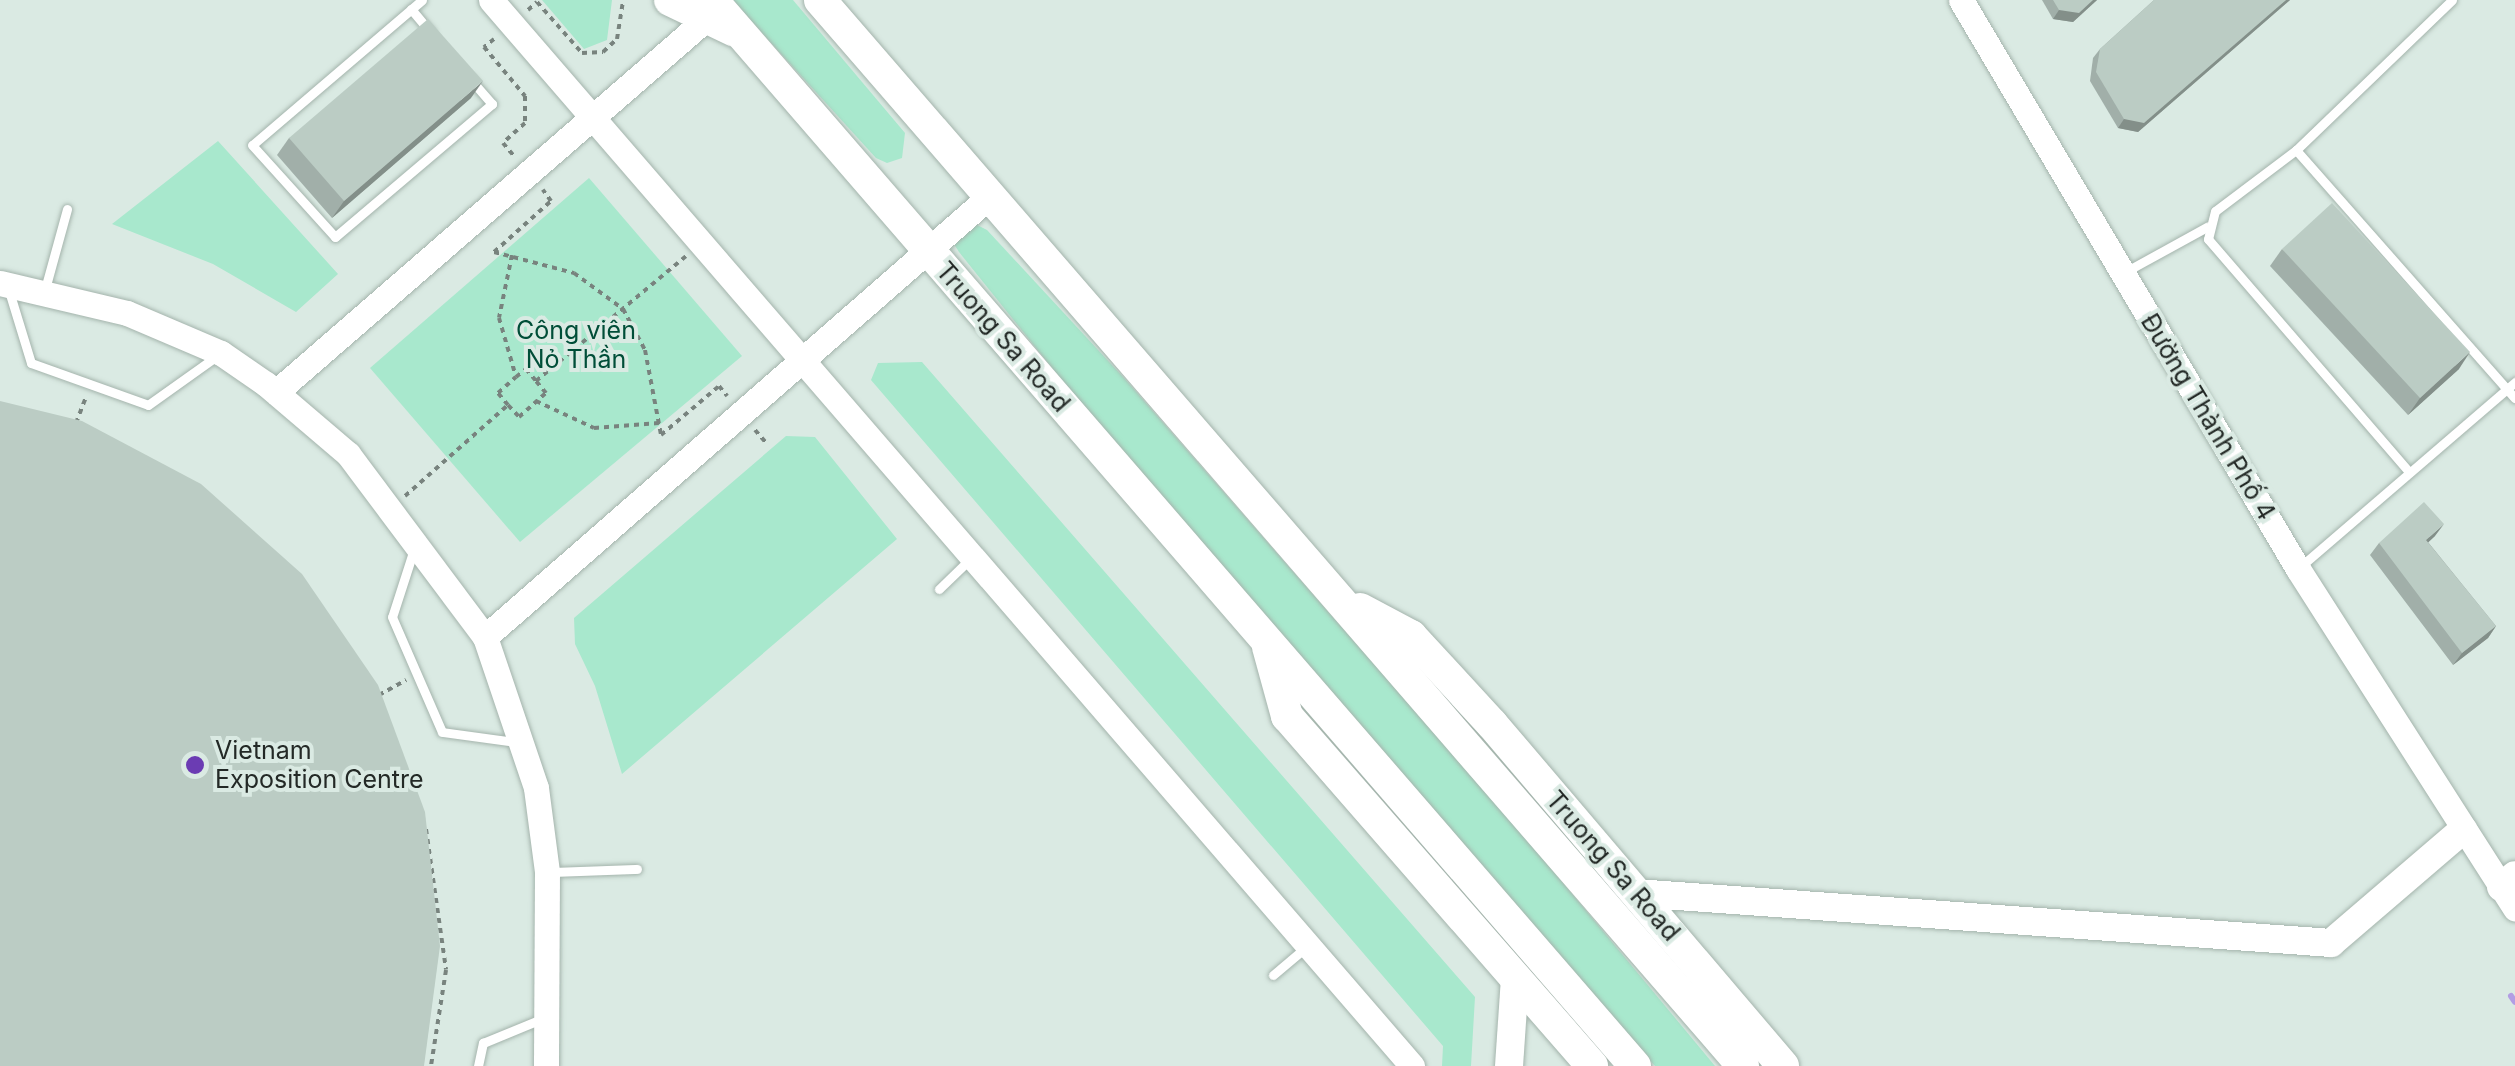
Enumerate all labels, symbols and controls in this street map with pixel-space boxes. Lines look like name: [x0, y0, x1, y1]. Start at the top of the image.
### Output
street label: Truong Sa Road: [930, 256, 1076, 418]
street label: Đường Thành Phố 4: [2135, 308, 2281, 526]
park label: Công viên Nỏ Thần: [516, 316, 636, 375]
place label: Vietnam Exposition Centre: [215, 736, 424, 795]
marker: Vietnam Exposition Centre: [184, 754, 206, 776]
street label: Truong Sa Road: [1540, 785, 1686, 947]

